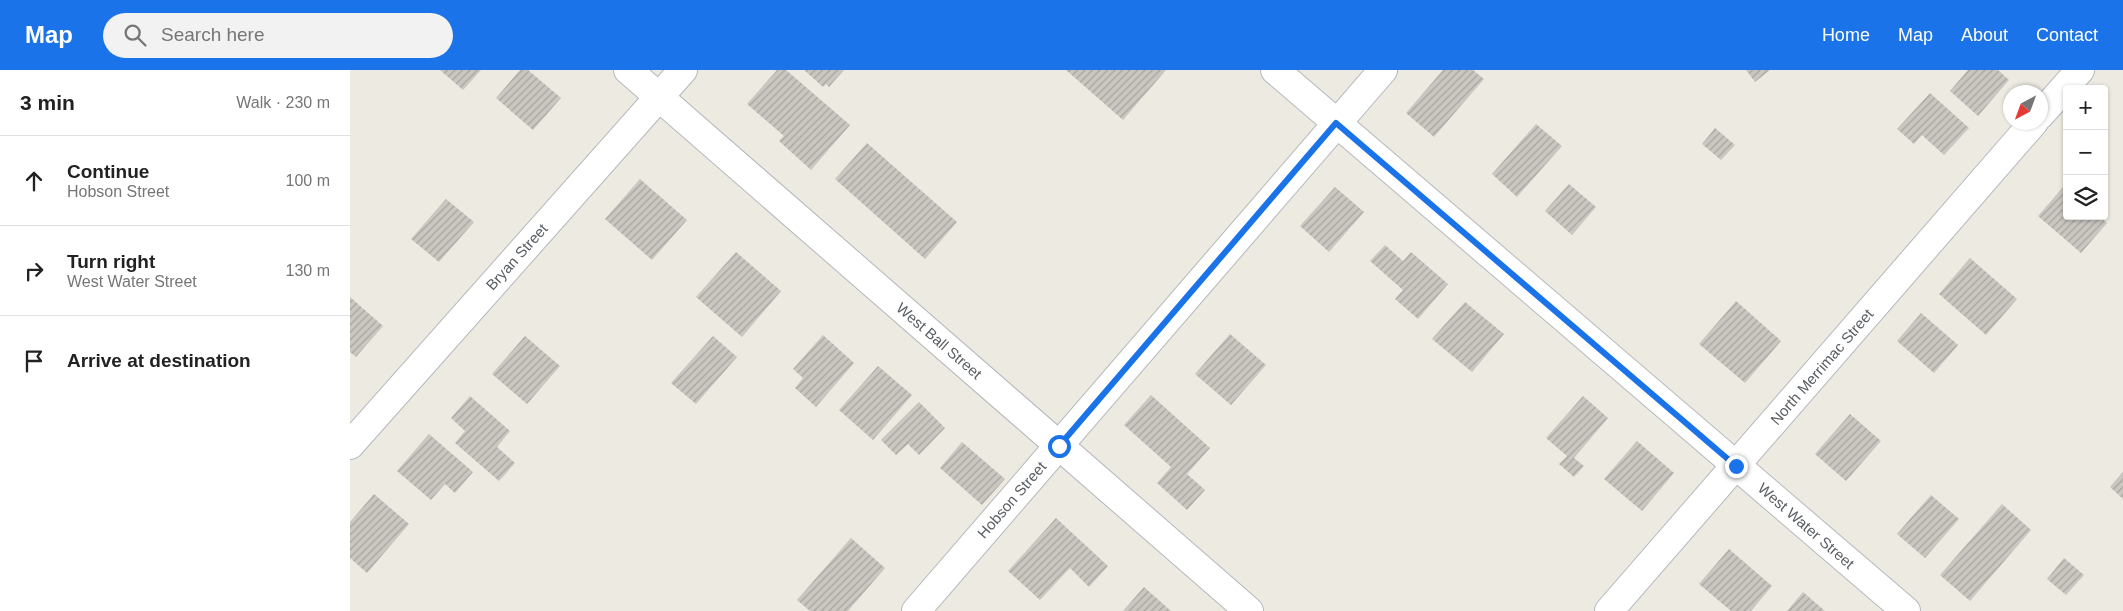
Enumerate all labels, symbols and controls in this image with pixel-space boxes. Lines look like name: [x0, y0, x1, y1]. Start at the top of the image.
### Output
search box: [103, 13, 453, 58]
text: Map: [25, 21, 73, 48]
icon: search: [121, 21, 149, 49]
text: Search here: [161, 24, 265, 45]
text: Home: [1822, 25, 1870, 45]
text: Map: [1898, 25, 1933, 45]
text: About: [1961, 25, 2008, 45]
text: Contact: [2036, 25, 2098, 45]
north arrow: [2003, 85, 2048, 130]
map controls: [2063, 85, 2108, 220]
button: +: [2063, 85, 2108, 130]
text: 3 min: [20, 91, 75, 114]
text: Walk · 230 m: [236, 94, 330, 111]
button: −: [2063, 130, 2108, 175]
text: Continue: [67, 161, 149, 182]
icon: ahead: [20, 167, 48, 195]
text: 100 m: [286, 172, 330, 189]
button: layers: [2063, 175, 2108, 220]
text: Hobson Street: [67, 183, 169, 200]
street label: Bryan Street: [482, 219, 551, 293]
text: Turn right: [67, 251, 155, 272]
icon: right: [20, 257, 48, 285]
text: 130 m: [286, 262, 330, 279]
text: West Water Street: [67, 273, 197, 290]
street label: West Ball Street: [893, 299, 986, 383]
street label: North Merrimac Street: [1767, 305, 1877, 428]
icon: arrive: [20, 347, 48, 375]
text: Arrive at destination: [67, 350, 251, 371]
route start: [1048, 435, 1071, 458]
route end: [1725, 455, 1748, 478]
street label: Hobson Street: [974, 457, 1050, 541]
street label: West Water Street: [1755, 479, 1858, 573]

